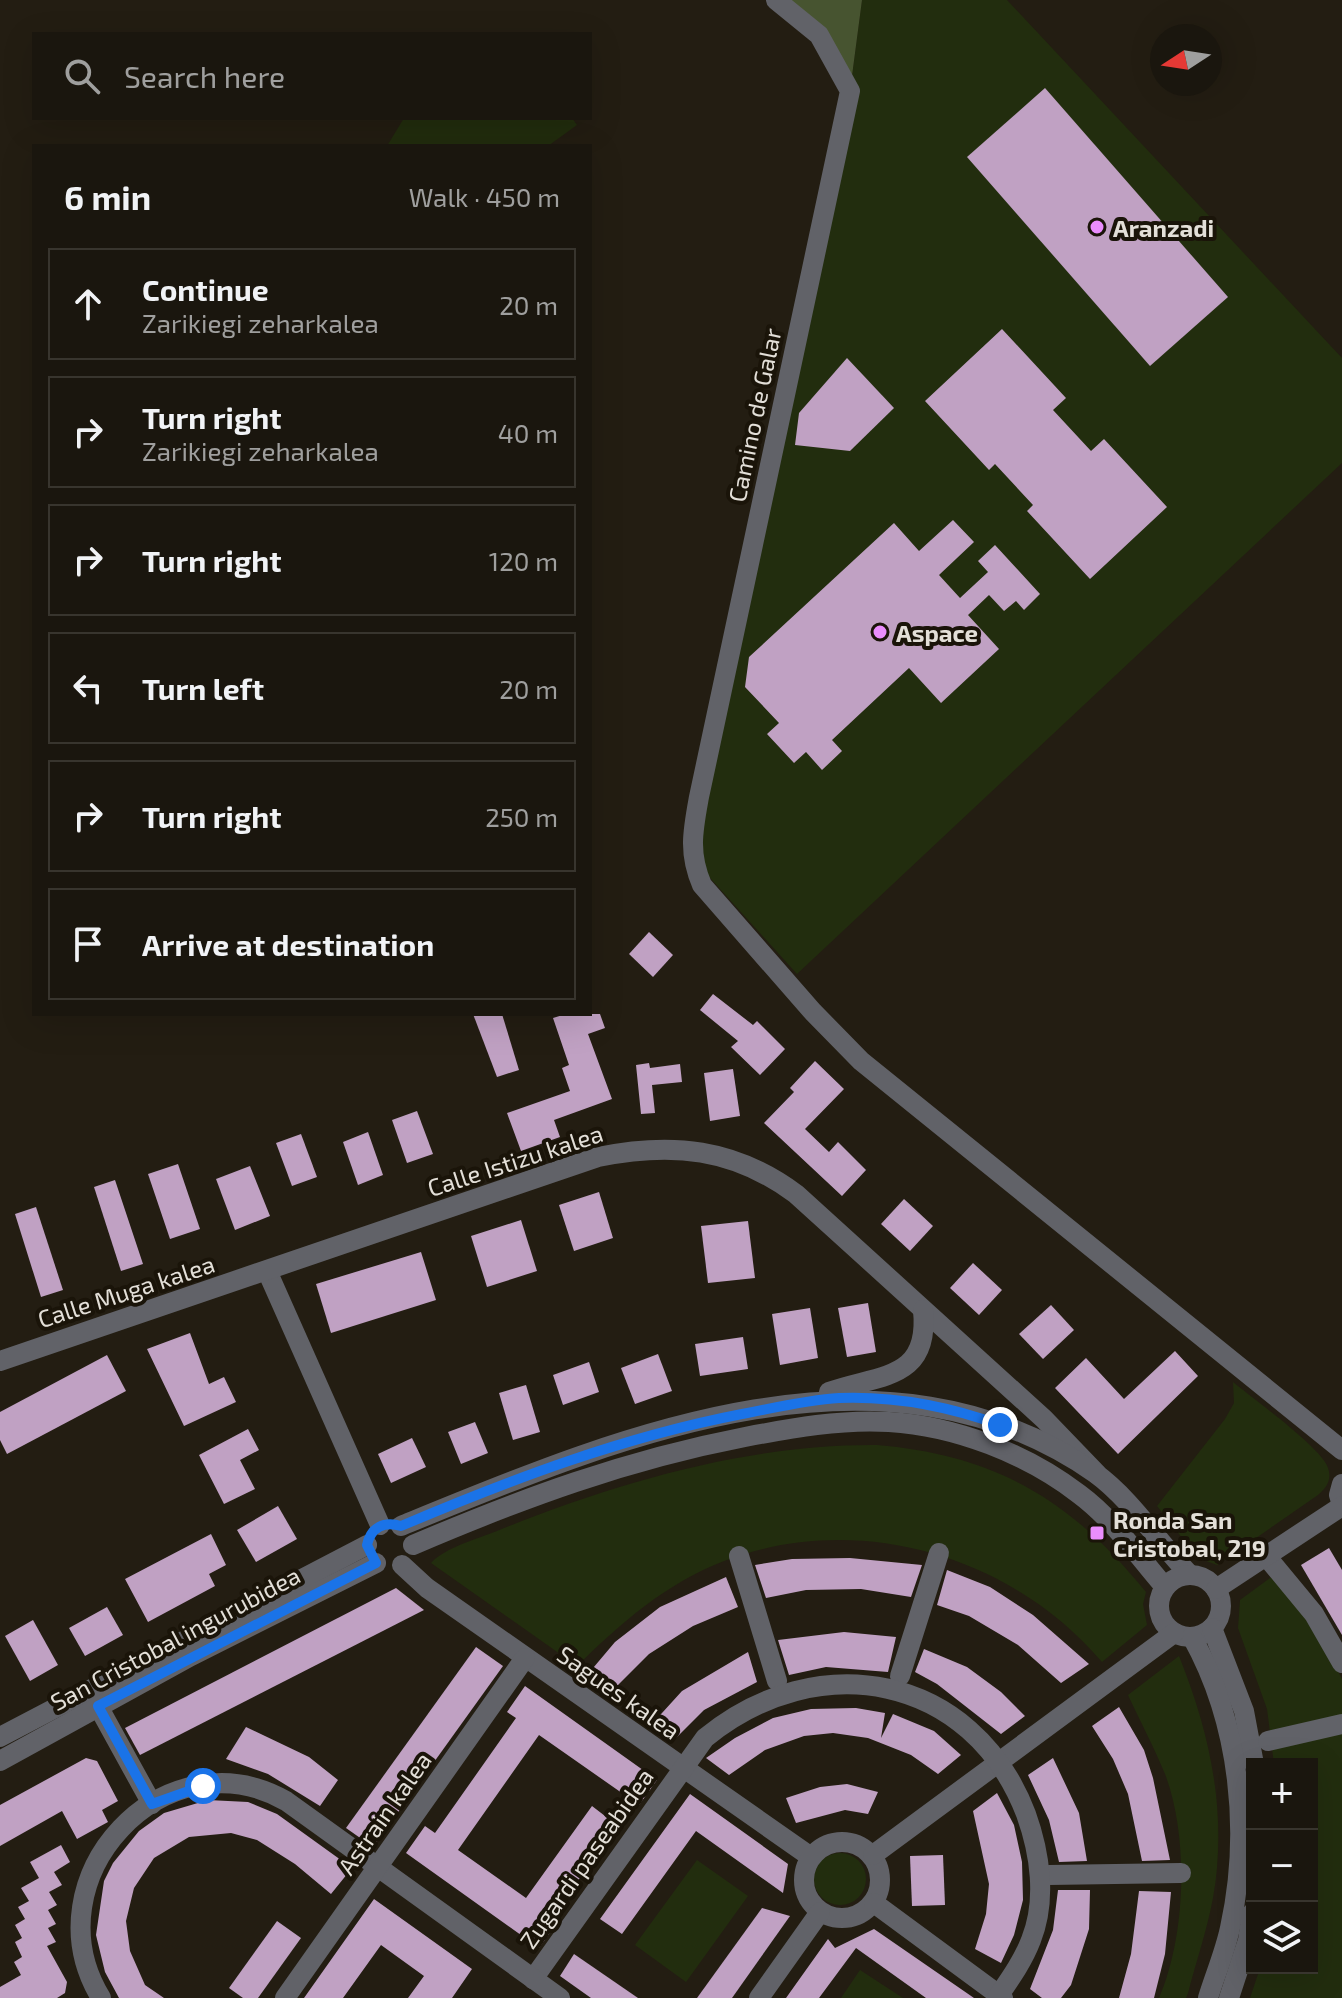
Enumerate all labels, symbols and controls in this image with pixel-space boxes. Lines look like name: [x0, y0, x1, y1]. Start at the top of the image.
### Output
north arrow: [1150, 24, 1222, 96]
search box: [32, 32, 592, 120]
icon: search: [60, 54, 104, 98]
text: Search here: [124, 58, 285, 94]
text: 6 min: [64, 176, 151, 217]
text: Walk · 450 m: [409, 181, 560, 212]
place label: Aranzadi: [1113, 213, 1214, 242]
marker: Aranzadi: [1088, 218, 1106, 236]
text: Continue: [142, 271, 269, 307]
icon: ahead: [66, 282, 110, 326]
text: 20 m: [499, 289, 558, 320]
text: Zarikiegi zeharkalea: [142, 307, 379, 338]
street label: Camino de Galar: [721, 325, 787, 505]
text: Turn right: [142, 399, 282, 435]
icon: right: [66, 410, 110, 454]
text: 40 m: [498, 417, 558, 448]
text: Zarikiegi zeharkalea: [142, 435, 379, 466]
icon: right: [66, 538, 110, 582]
text: Turn right: [142, 542, 282, 578]
text: 120 m: [489, 545, 558, 576]
place label: Aspace: [896, 618, 978, 647]
marker: Aspace: [871, 623, 889, 641]
icon: left: [66, 666, 110, 710]
text: Turn left: [142, 670, 264, 706]
text: 20 m: [499, 673, 558, 704]
icon: right: [66, 794, 110, 838]
text: Turn right: [142, 798, 282, 834]
text: 250 m: [485, 801, 558, 832]
icon: arrive: [66, 922, 110, 966]
text: Arrive at destination: [142, 926, 434, 962]
street label: Calle Istizu kalea: [424, 1118, 606, 1202]
street label: Calle Muga kalea: [34, 1249, 218, 1333]
route end: [982, 1407, 1018, 1443]
place label: Ronda San Cristobal, 219: [1113, 1505, 1266, 1562]
marker: Ronda San Cristobal, 219: [1088, 1524, 1106, 1542]
street label: San Cristobal ingurubidea: [45, 1560, 305, 1716]
street label: Sagues kalea: [552, 1639, 686, 1745]
street label: Astrain kalea: [331, 1746, 437, 1880]
map controls: [1246, 1758, 1318, 1974]
button: +: [1246, 1758, 1318, 1830]
street label: Zugardi paseabidea: [513, 1762, 659, 1954]
route start: [185, 1768, 221, 1804]
button: −: [1246, 1830, 1318, 1902]
button: layers: [1246, 1902, 1318, 1974]

